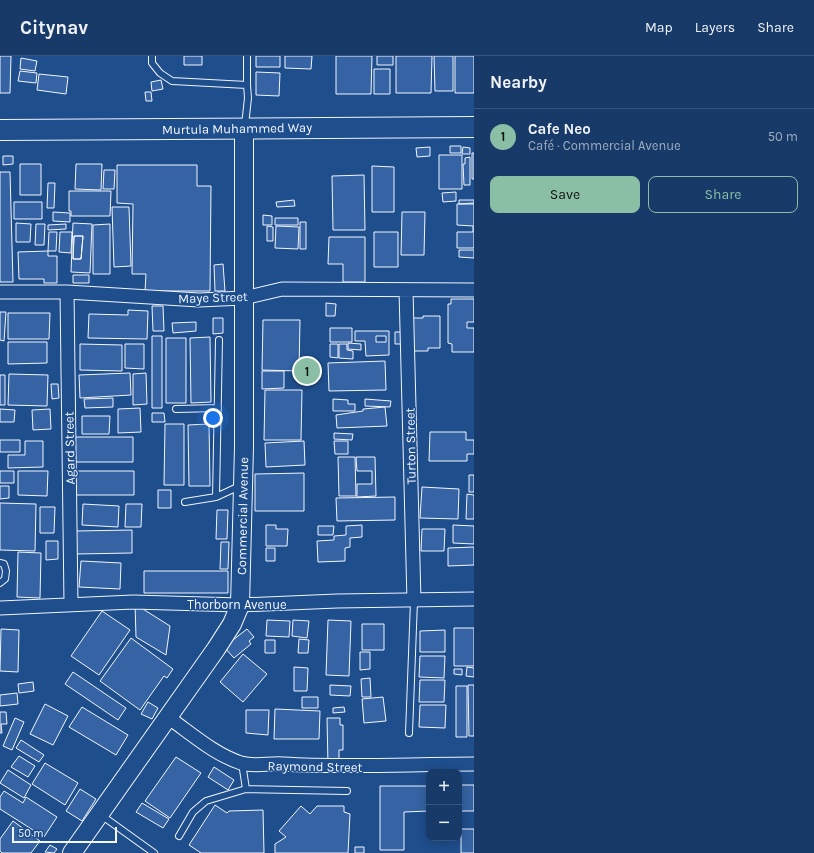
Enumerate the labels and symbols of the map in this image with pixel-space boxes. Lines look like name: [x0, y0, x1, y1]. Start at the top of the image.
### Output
street label: Murtula Muhammed Way: [162, 120, 312, 137]
street label: Maye Street: [178, 289, 248, 306]
pin: 1: [294, 356, 320, 386]
street label: Turton Street: [402, 407, 419, 485]
your location: [203, 408, 223, 428]
street label: Agard Street: [61, 411, 78, 485]
street label: Commercial Avenue: [234, 457, 251, 575]
street label: Thorborn Avenue: [187, 597, 287, 612]
street label: Raymond Street: [267, 758, 363, 775]
scale bar: [12, 825, 117, 844]

